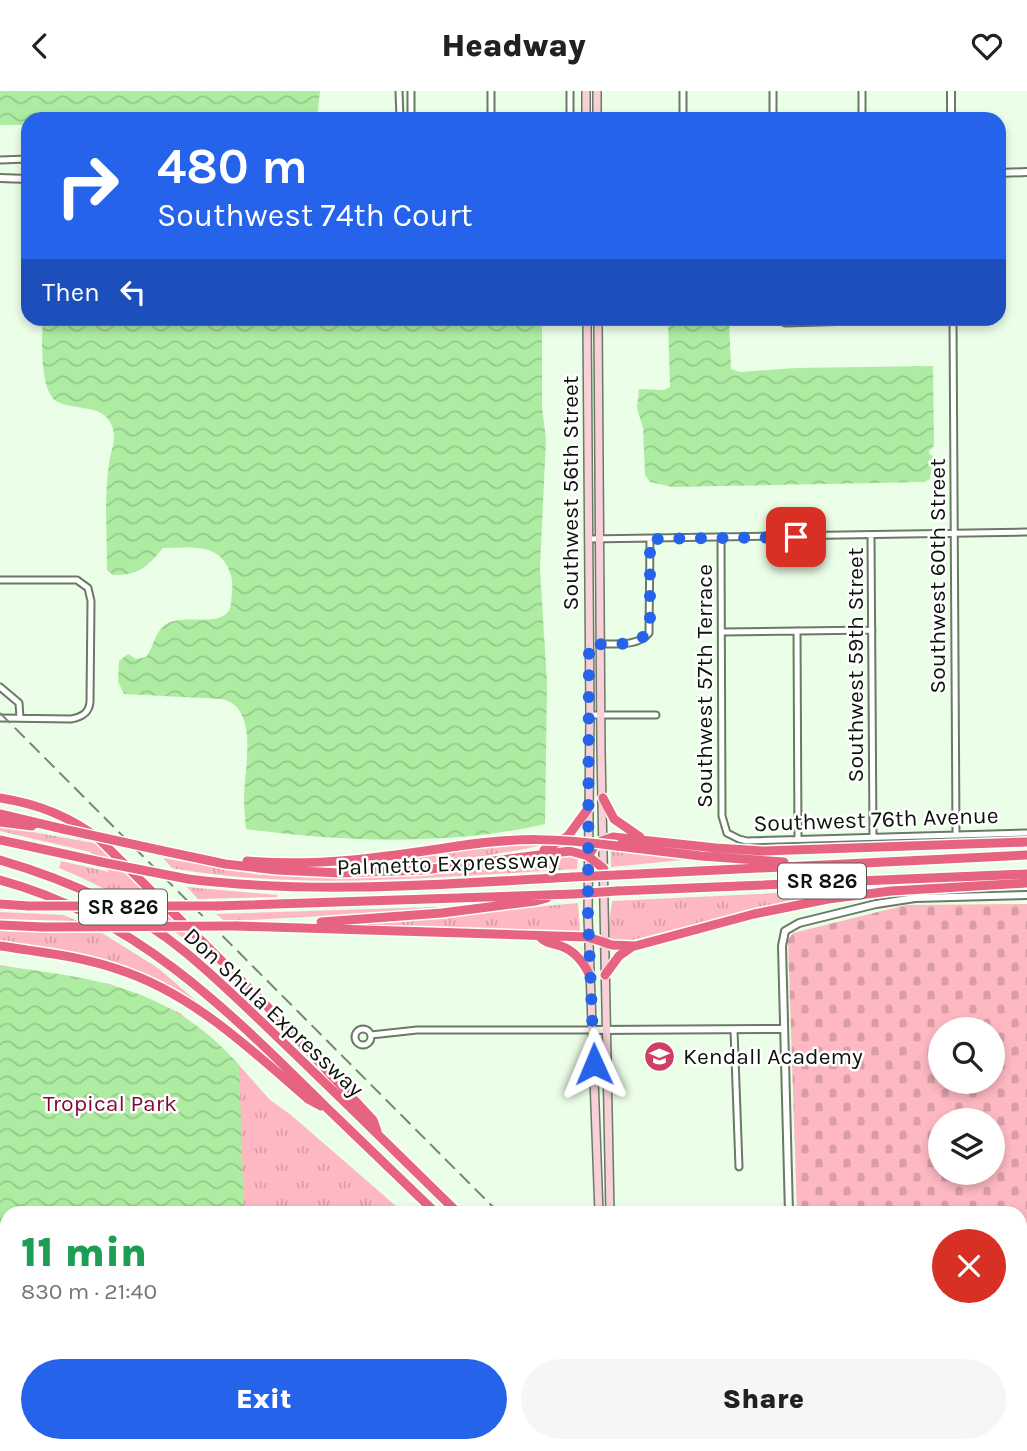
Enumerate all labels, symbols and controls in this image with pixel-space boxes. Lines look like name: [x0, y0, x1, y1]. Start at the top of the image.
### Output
icon: back: [21, 27, 59, 65]
text: Headway: [441, 27, 586, 64]
icon: heart: [968, 27, 1006, 65]
text: 480 m: [157, 138, 308, 195]
icon: right: [42, 140, 133, 231]
text: Southwest 74th Court: [157, 197, 473, 234]
icon: left: [114, 273, 152, 311]
text: Then: [42, 277, 100, 308]
street label: Southwest 56th Street: [557, 375, 584, 610]
street label: Southwest 60th Street: [924, 458, 951, 694]
pin: [766, 507, 826, 567]
icon: arrive: [777, 518, 815, 556]
street label: Southwest 59th Street: [842, 547, 869, 783]
street label: Southwest 57th Terrace: [691, 564, 718, 808]
street label: Southwest 76th Avenue: [753, 802, 999, 837]
street label: Palmetto Expressway: [336, 846, 560, 881]
road number: SR 826: [778, 863, 866, 899]
road number: SR 826: [79, 889, 167, 925]
street label: Don Shula Expressway: [178, 922, 369, 1103]
map controls: [928, 1017, 1005, 1185]
button: search: [928, 1017, 1005, 1094]
position arrow: [557, 1027, 631, 1101]
school or university icon: Kendall Academy: [643, 1039, 677, 1073]
place label: Kendall Academy: [683, 1043, 863, 1070]
park label: Tropical Park: [43, 1090, 177, 1117]
button: layers: [928, 1108, 1005, 1185]
text: 11 min: [21, 1227, 147, 1277]
button: close: [932, 1229, 1006, 1303]
text: 830 m · 21:40: [21, 1278, 157, 1305]
button: Exit: [21, 1359, 507, 1439]
button: Share: [521, 1359, 1006, 1439]

